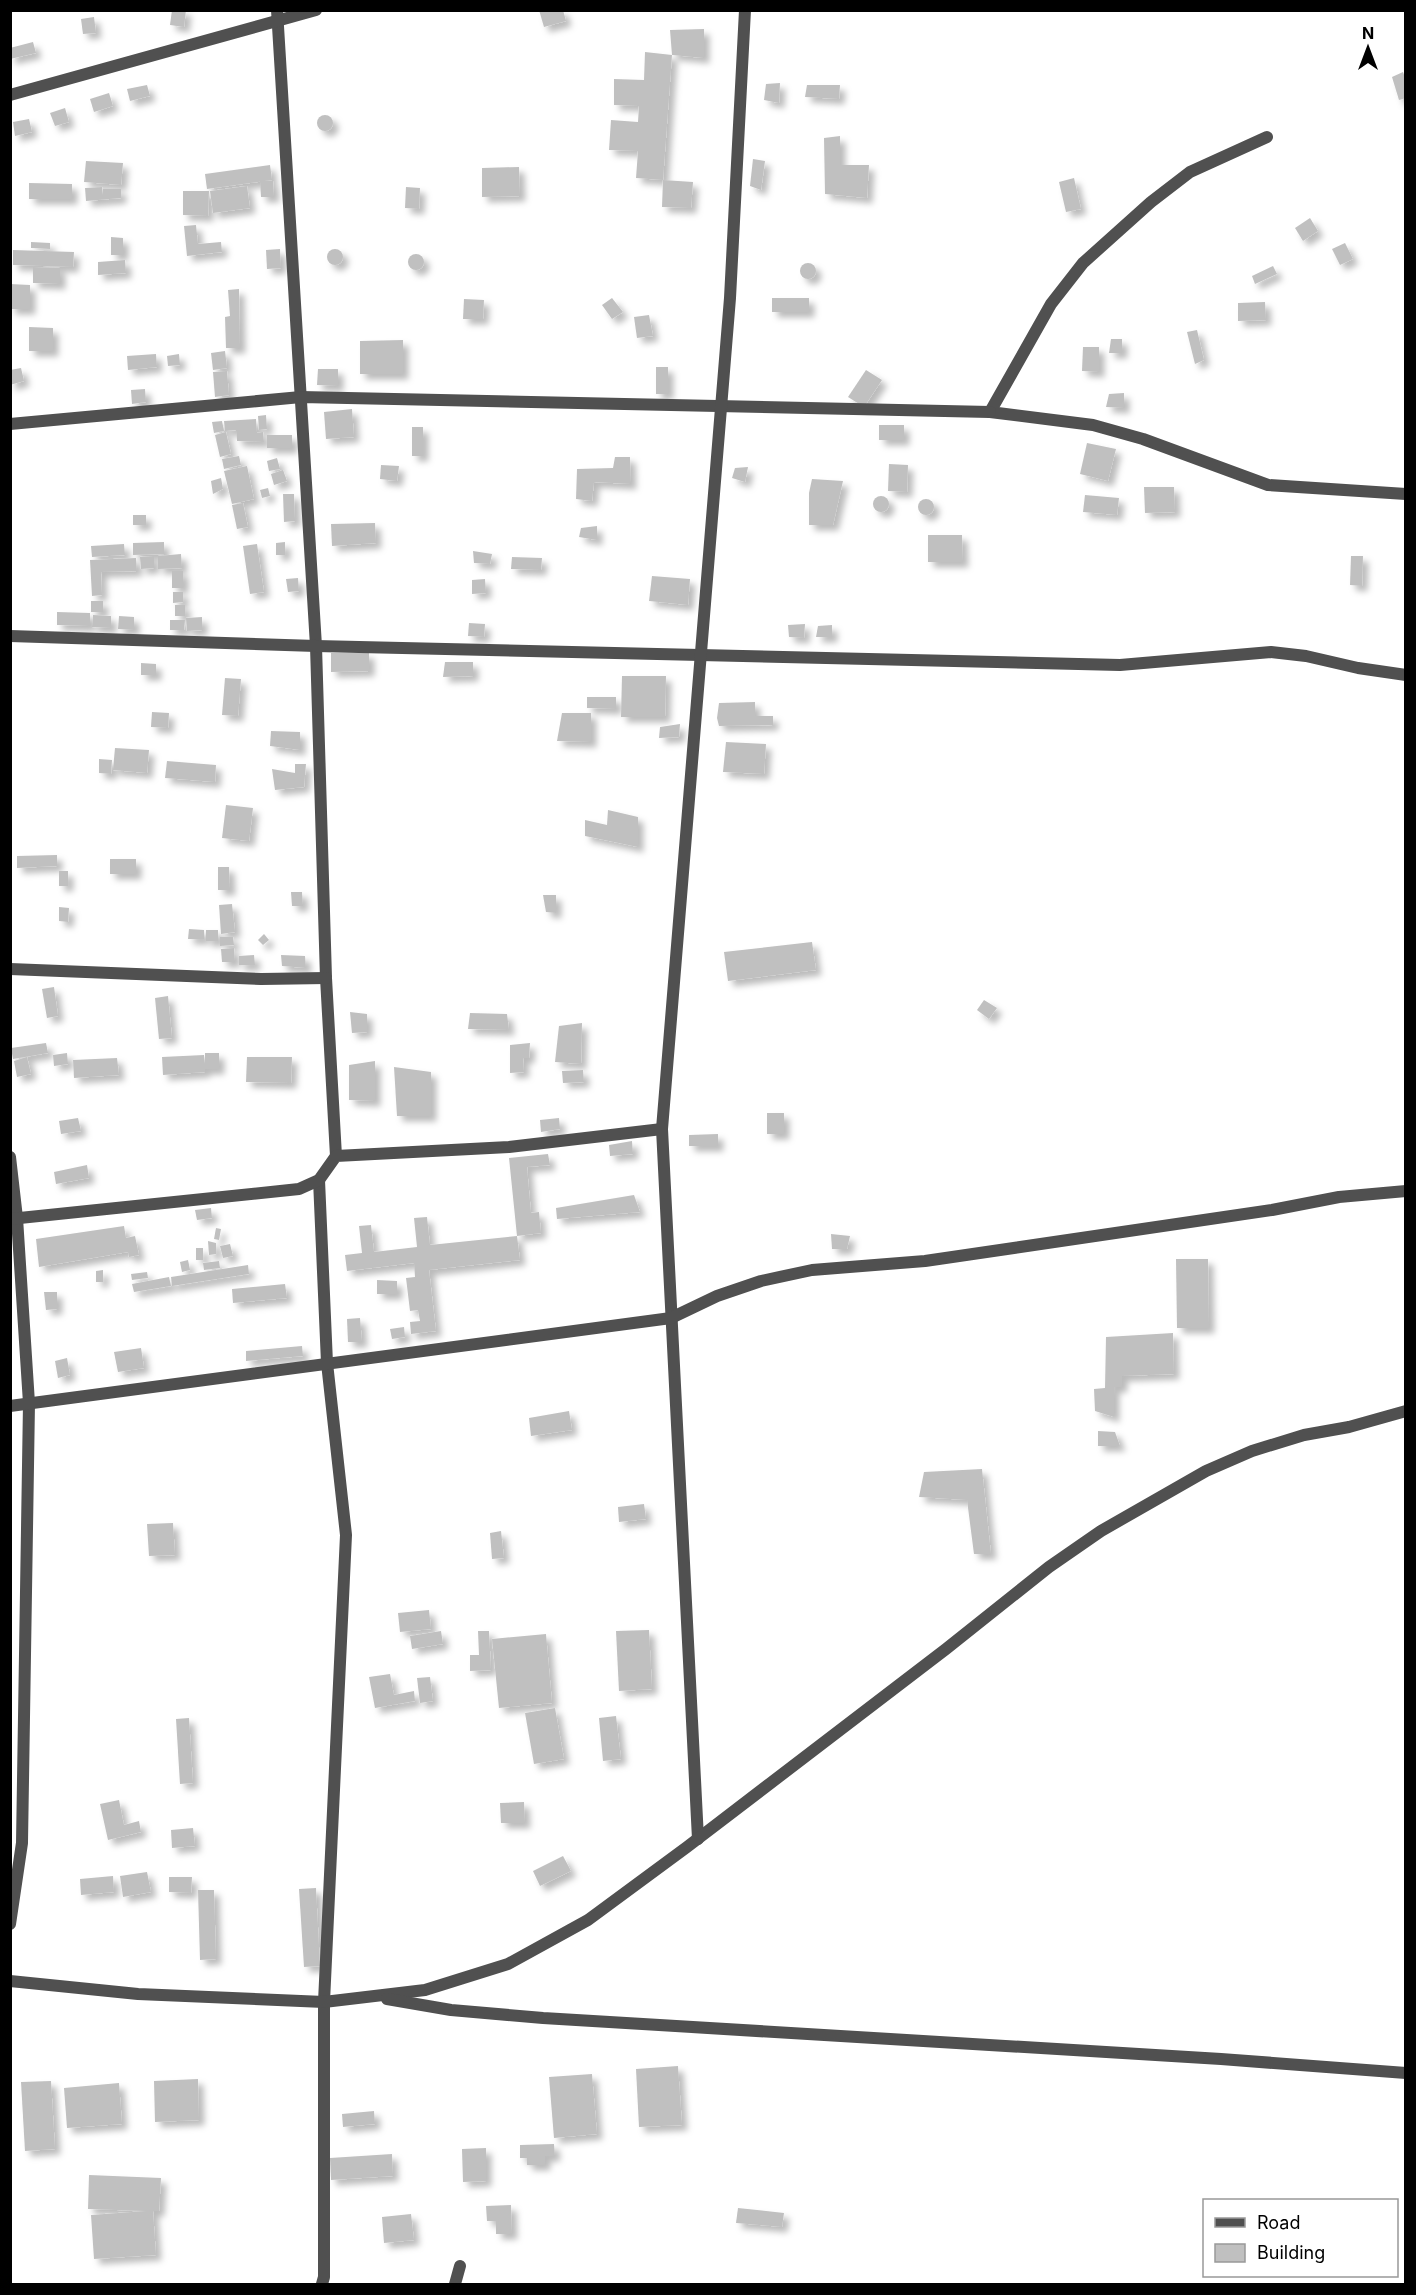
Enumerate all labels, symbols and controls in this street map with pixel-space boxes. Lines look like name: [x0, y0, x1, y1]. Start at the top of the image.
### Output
north arrow: [1338, 18, 1398, 78]
text: N: [1362, 23, 1374, 43]
legend: [1203, 2199, 1398, 2277]
text: Road: [1257, 2212, 1300, 2233]
text: Building: [1257, 2242, 1325, 2263]

